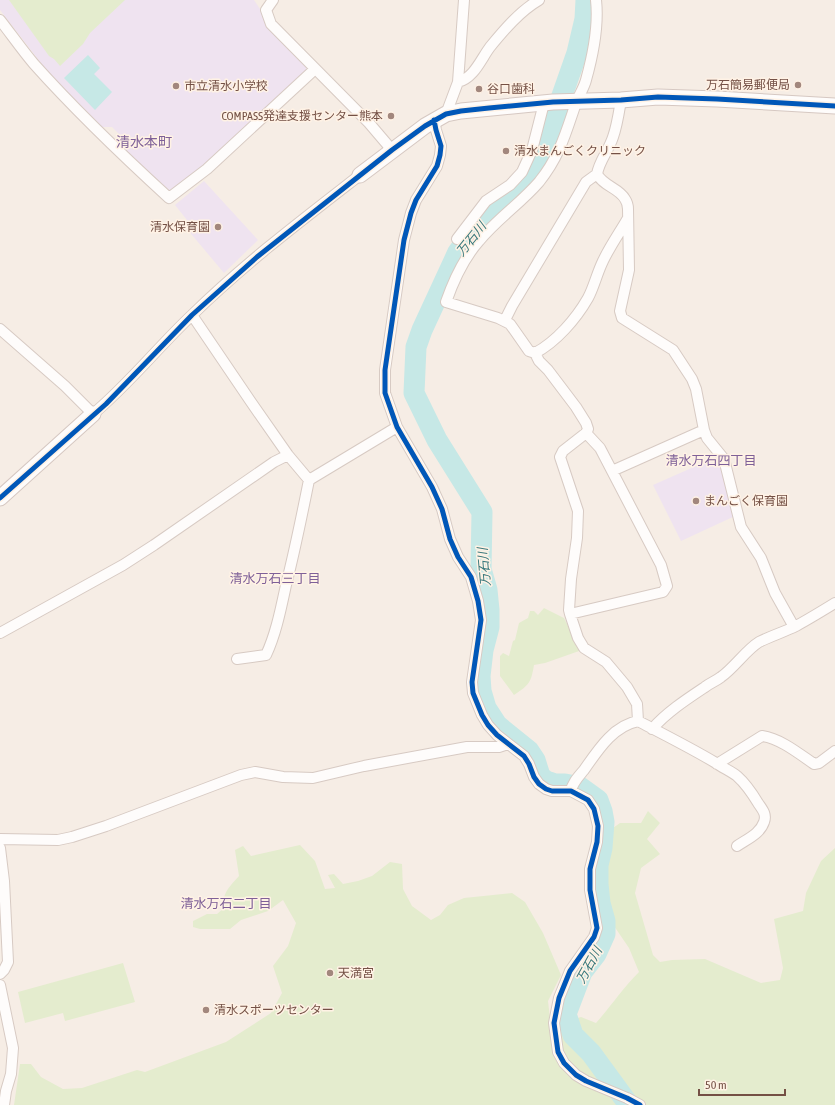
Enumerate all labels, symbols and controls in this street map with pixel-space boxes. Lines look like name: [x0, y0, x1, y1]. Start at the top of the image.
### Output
place label: 万石簡易郵便局: [706, 78, 790, 92]
place label: 市立清水小学校: [184, 79, 268, 93]
marker: 万石簡易郵便局: [793, 80, 803, 90]
marker: 市立清水小学校: [171, 81, 181, 91]
place label: 谷口歯科: [487, 82, 535, 96]
marker: 谷口歯科: [474, 84, 484, 94]
place label: COMPASS発達支援センター熊本: [221, 109, 383, 123]
marker: COMPASS発達支援センター熊本: [386, 111, 396, 121]
district label: 清水本町: [116, 134, 172, 150]
place label: 清水まんごくクリニック: [514, 144, 646, 158]
marker: 清水まんごくクリニック: [501, 146, 511, 156]
water label: 万石川: [453, 218, 490, 259]
place label: 清水保育園: [150, 220, 210, 234]
marker: 清水保育園: [213, 222, 223, 232]
district label: 清水万石四丁目: [665, 453, 757, 468]
place label: まんごく保育園: [704, 494, 788, 508]
marker: まんごく保育園: [691, 496, 701, 506]
water label: 万石川: [475, 545, 493, 587]
district label: 清水万石三丁目: [229, 571, 321, 586]
district label: 清水万石二丁目: [180, 896, 272, 911]
water label: 万石川: [573, 943, 606, 986]
place label: 天満宮: [338, 966, 374, 980]
marker: 天満宮: [325, 968, 335, 978]
place label: 清水スポーツセンター: [214, 1003, 334, 1017]
marker: 清水スポーツセンター: [201, 1005, 211, 1015]
scale bar: [699, 1071, 785, 1097]
text: 50 m: [705, 1078, 727, 1092]

